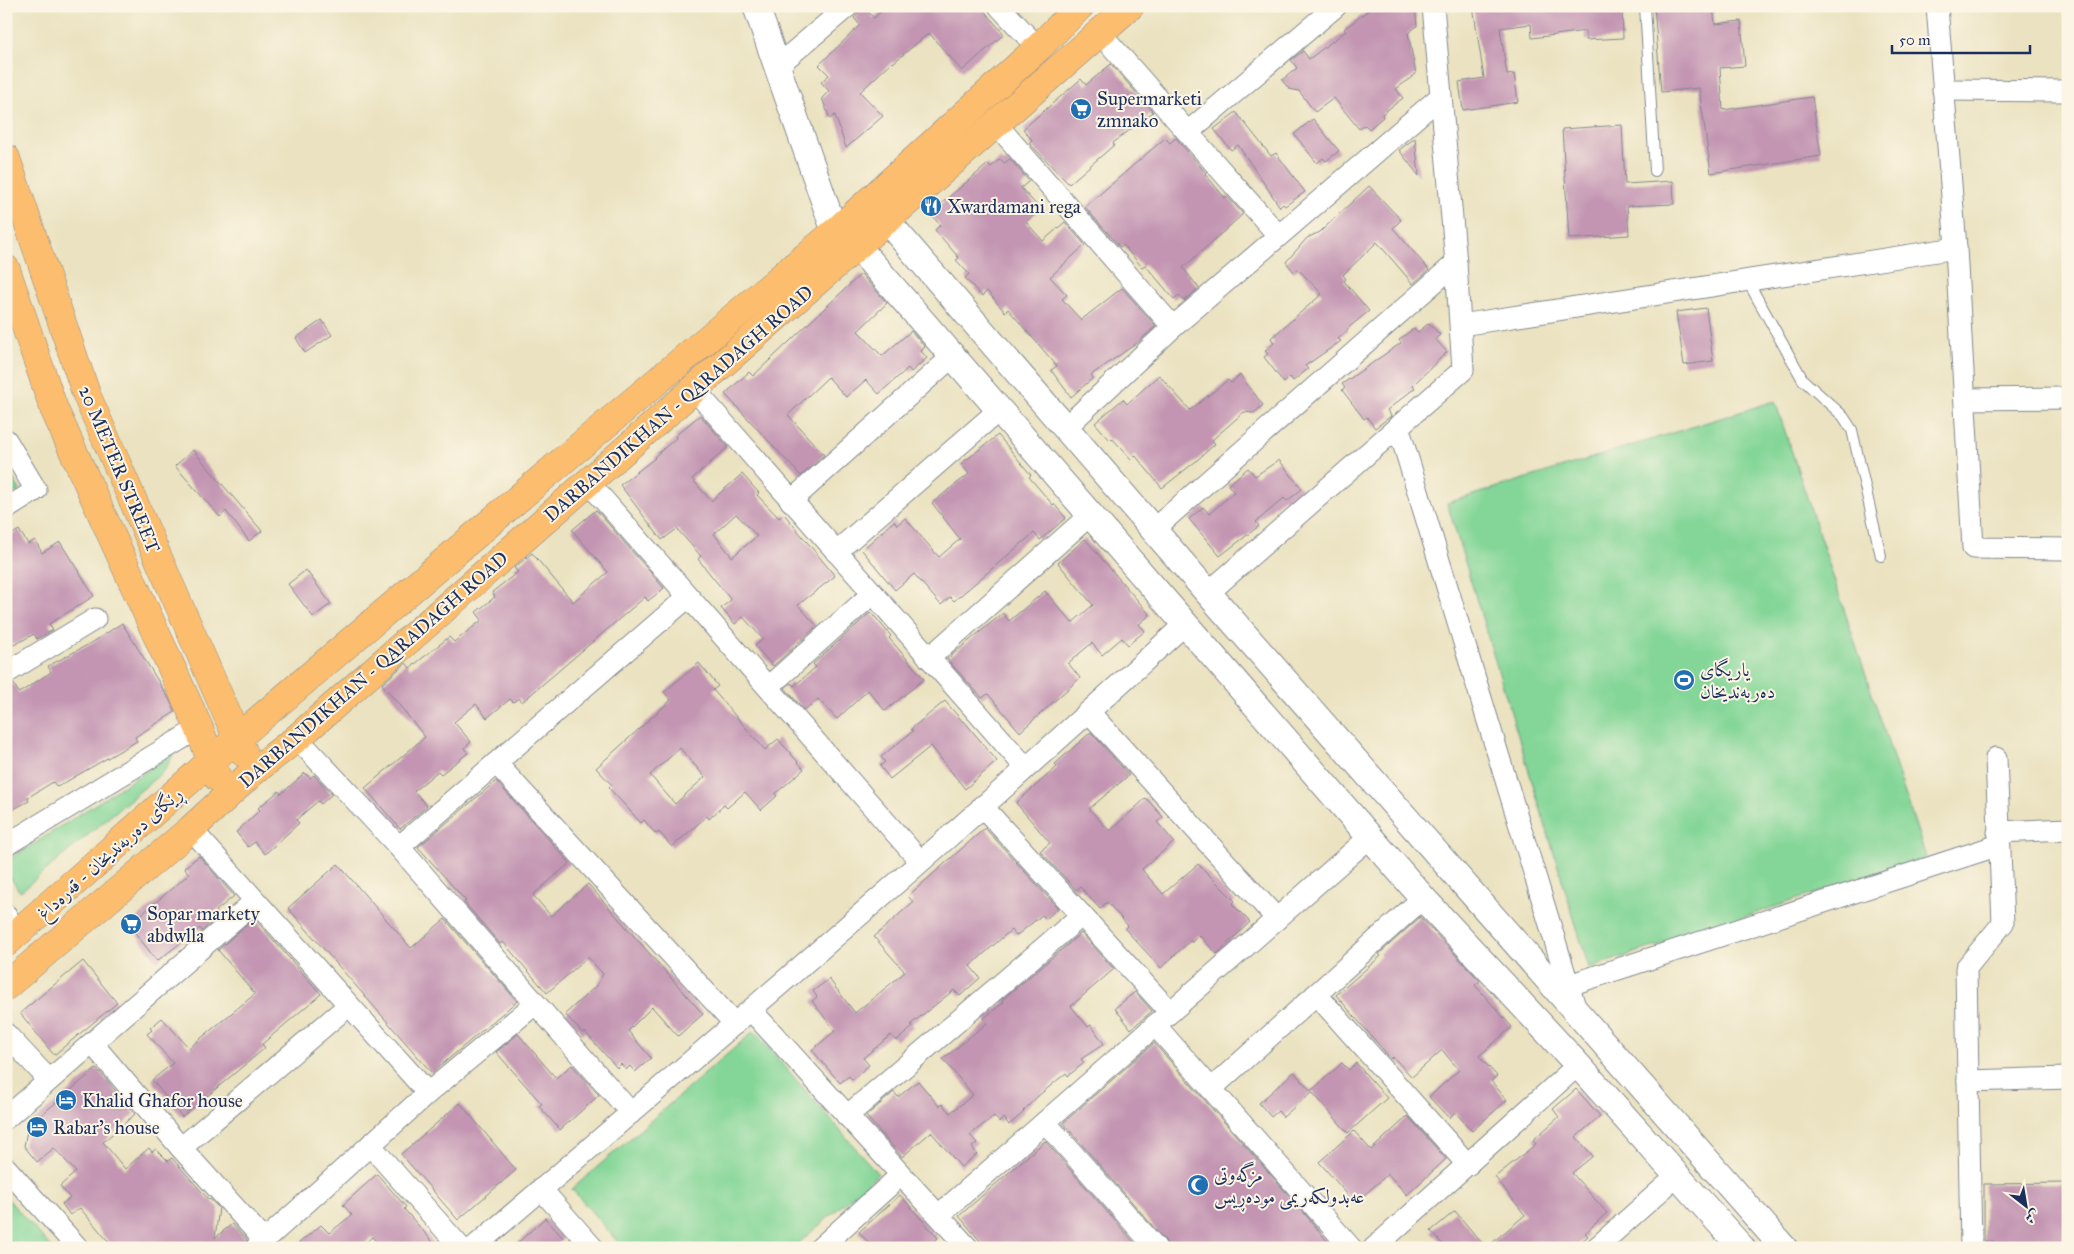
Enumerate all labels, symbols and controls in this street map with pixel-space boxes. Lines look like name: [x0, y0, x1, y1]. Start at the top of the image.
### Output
scale bar: [1892, 22, 2029, 54]
text: 50 m: [1899, 31, 1931, 49]
place label: Supermarketi zmnako: [1097, 87, 1202, 132]
supermarket icon: Supermarketi zmnako: [1069, 97, 1093, 121]
restaurant icon: Xwardamani rega: [919, 194, 943, 218]
place label: Xwardamani rega: [947, 195, 1082, 219]
street label: DARBANDIKHAN - QARADAGH ROAD: [539, 280, 817, 526]
street label: 20 METER STREET: [74, 382, 165, 556]
street label: DARBANDIKHAN - QARADAGH ROAD: [234, 546, 512, 792]
place label: یاریگاى ده‌ربه‌ندیخان: [1700, 657, 1775, 703]
sports icon: یاریگاى ده‌ربه‌ندیخان: [1672, 668, 1696, 692]
street label: ڕێگای دەربەندیخان - قەرەداغ: [31, 781, 189, 928]
place label: Sopar markety abdwlla: [147, 902, 261, 947]
supermarket icon: Sopar markety abdwlla: [119, 912, 143, 936]
hotel icon: Khalid Ghafor house: [54, 1088, 78, 1112]
place label: Khalid Ghafor house: [82, 1089, 243, 1112]
hotel icon: Rabar's house: [25, 1115, 49, 1139]
place label: Rabar's house: [53, 1116, 160, 1139]
place label: مزگەوتی عەبدولکەریمی مودەڕیس: [1214, 1161, 1364, 1212]
mosque icon: مزگەوتی عەبدولکەریمی مودەڕیس: [1186, 1173, 1210, 1197]
north arrow: [2002, 1182, 2052, 1232]
text: ش: [2022, 1206, 2043, 1228]

